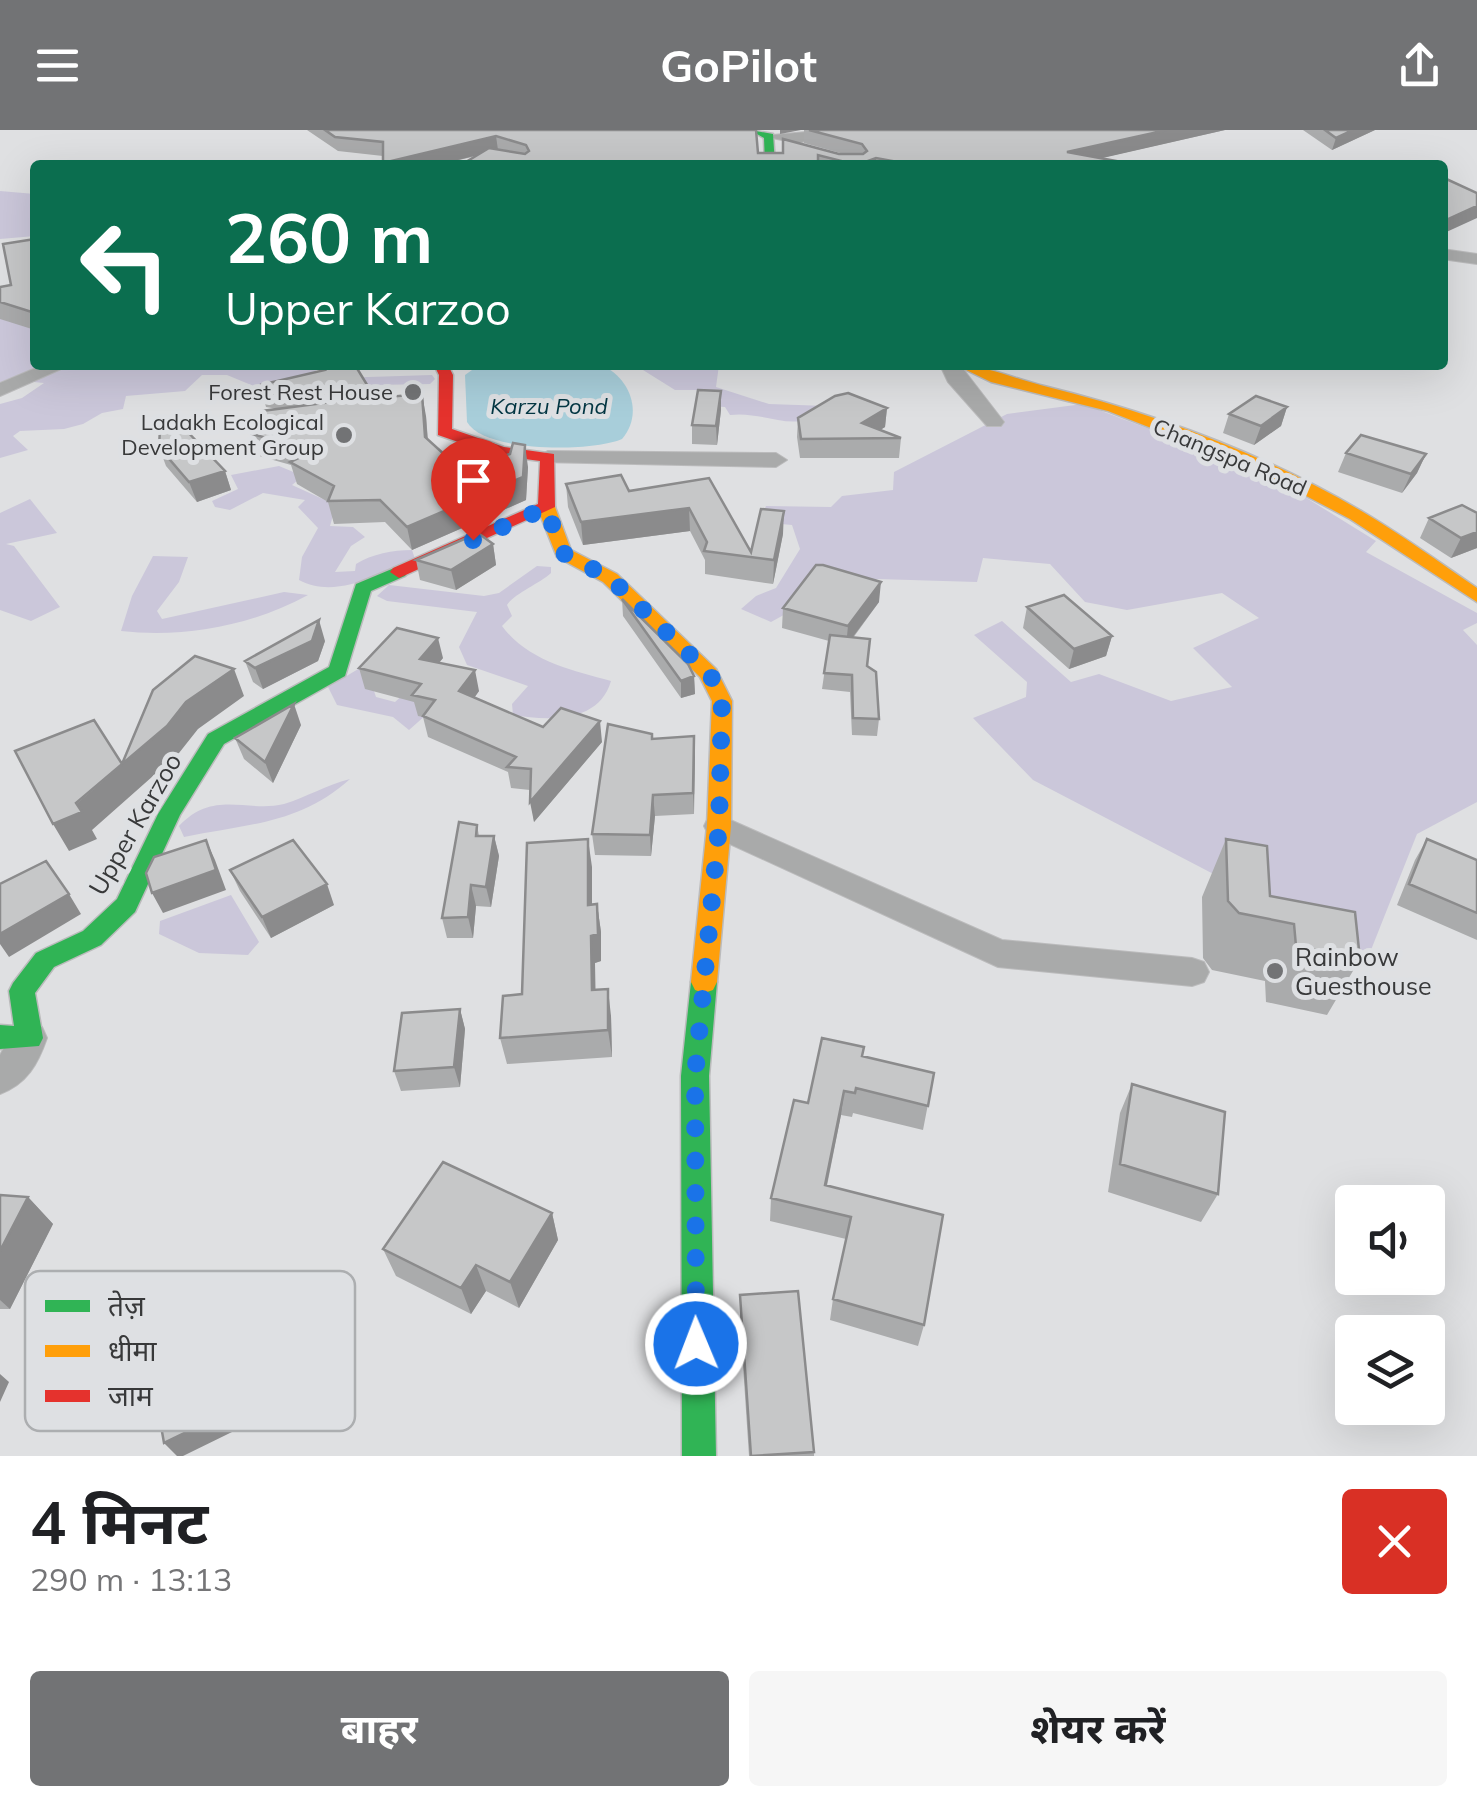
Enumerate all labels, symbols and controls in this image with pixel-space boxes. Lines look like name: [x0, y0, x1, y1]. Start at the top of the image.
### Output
text: GoPilot: [660, 37, 817, 93]
icon: menu: [30, 38, 85, 93]
icon: share: [1392, 38, 1447, 93]
text: 260 m: [225, 193, 433, 281]
icon: left: [60, 200, 190, 330]
text: Upper Karzoo: [225, 280, 511, 336]
place label: Forest Rest House: [208, 378, 393, 406]
marker: Forest Rest House: [402, 381, 424, 403]
water label: Karzu Pond: [490, 392, 609, 420]
place label: Ladakh Ecological Development Group: [121, 408, 324, 461]
street label: Changspa Road: [1149, 412, 1311, 502]
marker: Ladakh Ecological Development Group: [333, 424, 355, 446]
pin: [431, 438, 516, 541]
icon: arrive: [446, 453, 501, 508]
street label: Upper Karzoo: [81, 747, 188, 900]
place label: Rainbow Guesthouse: [1295, 941, 1432, 1001]
marker: Rainbow Guesthouse: [1264, 960, 1286, 982]
map controls: [1335, 1185, 1445, 1425]
button: sound: [1335, 1185, 1445, 1295]
legend: [25, 1271, 355, 1431]
text: तेज़: [108, 1288, 146, 1323]
position arrow: [644, 1292, 748, 1396]
button: layers: [1335, 1315, 1445, 1425]
text: धीमा: [108, 1333, 157, 1368]
text: जाम: [108, 1378, 154, 1413]
text: 4 मिनट: [30, 1484, 208, 1559]
button: close: [1342, 1489, 1447, 1594]
text: 290 m · 13:13: [30, 1559, 232, 1599]
button: बाहर: [30, 1671, 729, 1786]
button: शेयर करें: [749, 1671, 1447, 1786]

